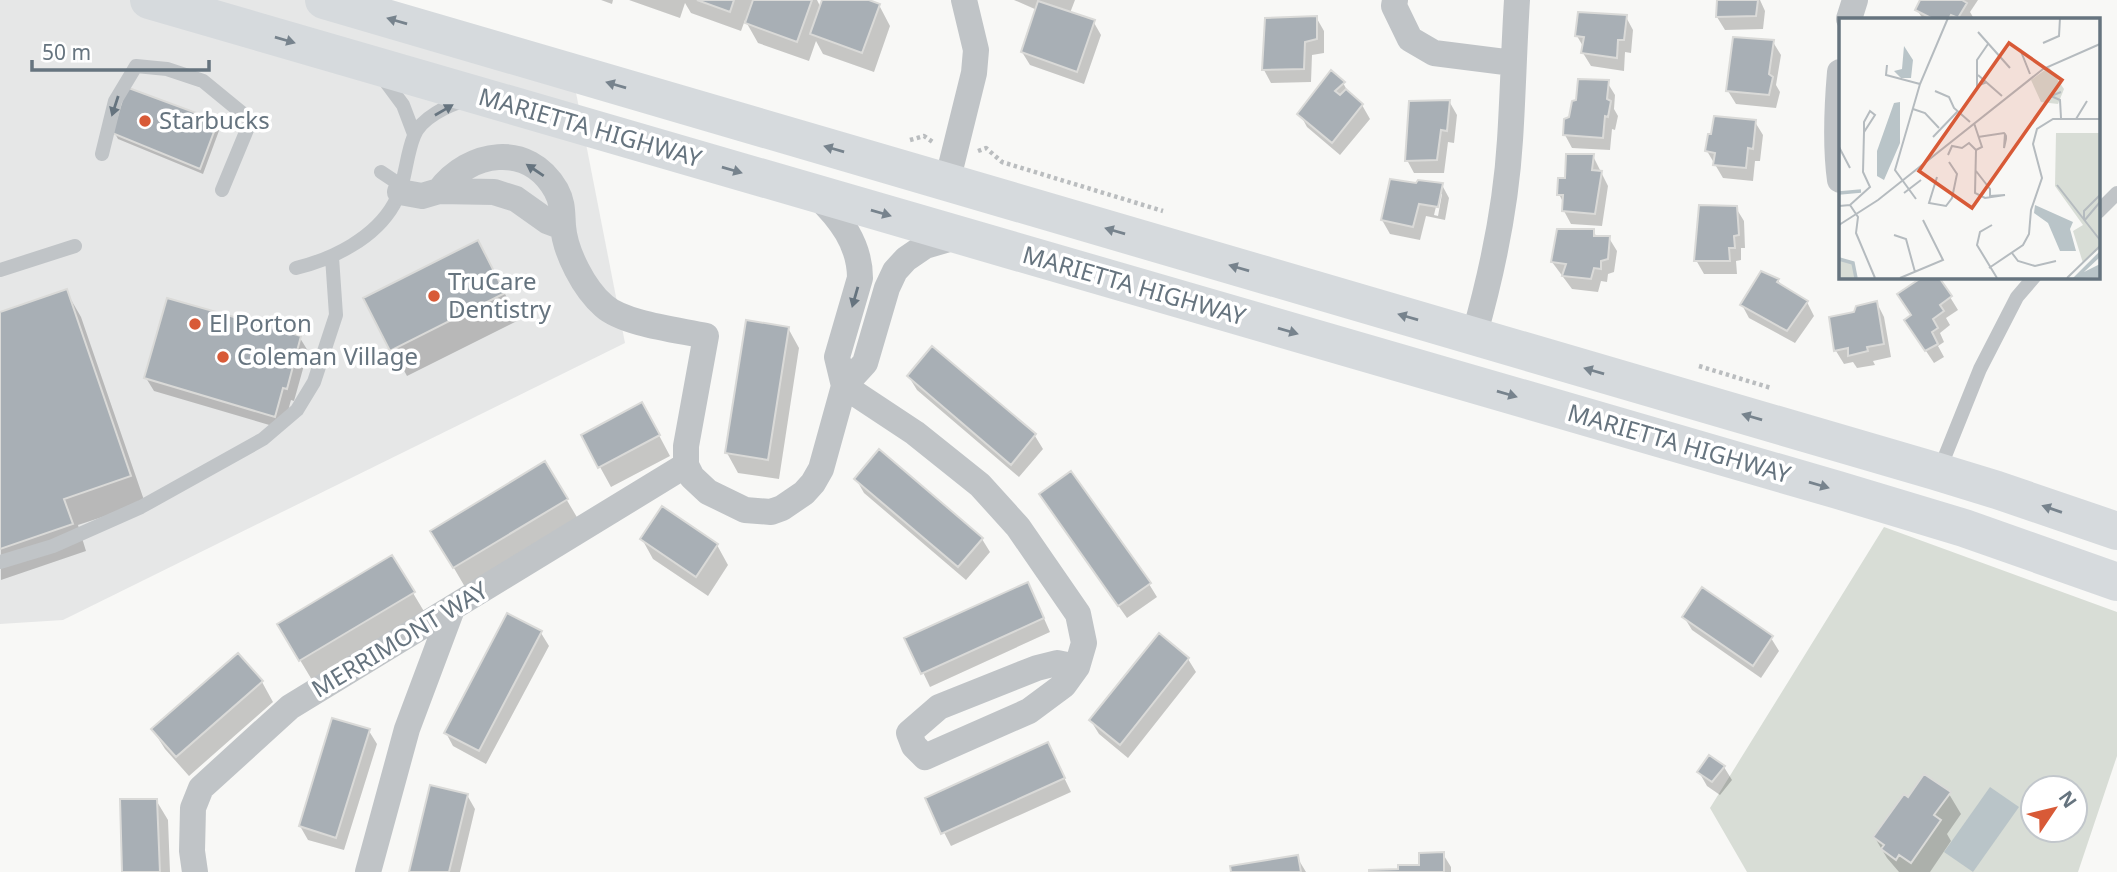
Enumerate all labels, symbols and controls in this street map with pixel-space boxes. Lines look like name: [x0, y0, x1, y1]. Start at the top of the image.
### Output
one-way arrow: [387, 16, 408, 26]
inset map: [1839, 18, 2100, 278]
scale bar: [32, 28, 208, 72]
one-way arrow: [275, 35, 296, 45]
text: 50 m: [42, 38, 91, 66]
street label: MARIETTA HIGHWAY: [475, 79, 706, 174]
one-way arrow: [605, 80, 626, 90]
one-way arrow: [109, 96, 120, 117]
place label: Starbucks: [159, 103, 270, 136]
one-way arrow: [435, 104, 454, 116]
marker: Starbucks: [137, 113, 153, 129]
one-way arrow: [823, 144, 844, 154]
one-way arrow: [525, 163, 545, 176]
one-way arrow: [721, 165, 742, 175]
one-way arrow: [871, 209, 892, 219]
one-way arrow: [1104, 226, 1125, 236]
street label: MARIETTA HIGHWAY: [1019, 237, 1250, 332]
one-way arrow: [1229, 262, 1250, 272]
place label: TruCare Dentistry: [448, 264, 552, 325]
one-way arrow: [849, 286, 859, 307]
marker: TruCare Dentistry: [426, 288, 442, 304]
place label: El Porton: [209, 306, 312, 339]
one-way arrow: [1398, 312, 1419, 322]
marker: El Porton: [187, 316, 203, 332]
one-way arrow: [1278, 326, 1299, 336]
place label: Coleman Village: [237, 339, 418, 372]
marker: Coleman Village: [215, 349, 231, 365]
one-way arrow: [1583, 365, 1604, 375]
one-way arrow: [1497, 389, 1518, 399]
street label: MARIETTA HIGHWAY: [1564, 395, 1795, 490]
one-way arrow: [1741, 411, 1762, 421]
one-way arrow: [1809, 480, 1830, 490]
one-way arrow: [2042, 503, 2063, 514]
street label: MERRIMONT WAY: [305, 573, 494, 704]
north arrow: [2019, 774, 2089, 844]
text: N: [2053, 785, 2083, 813]

